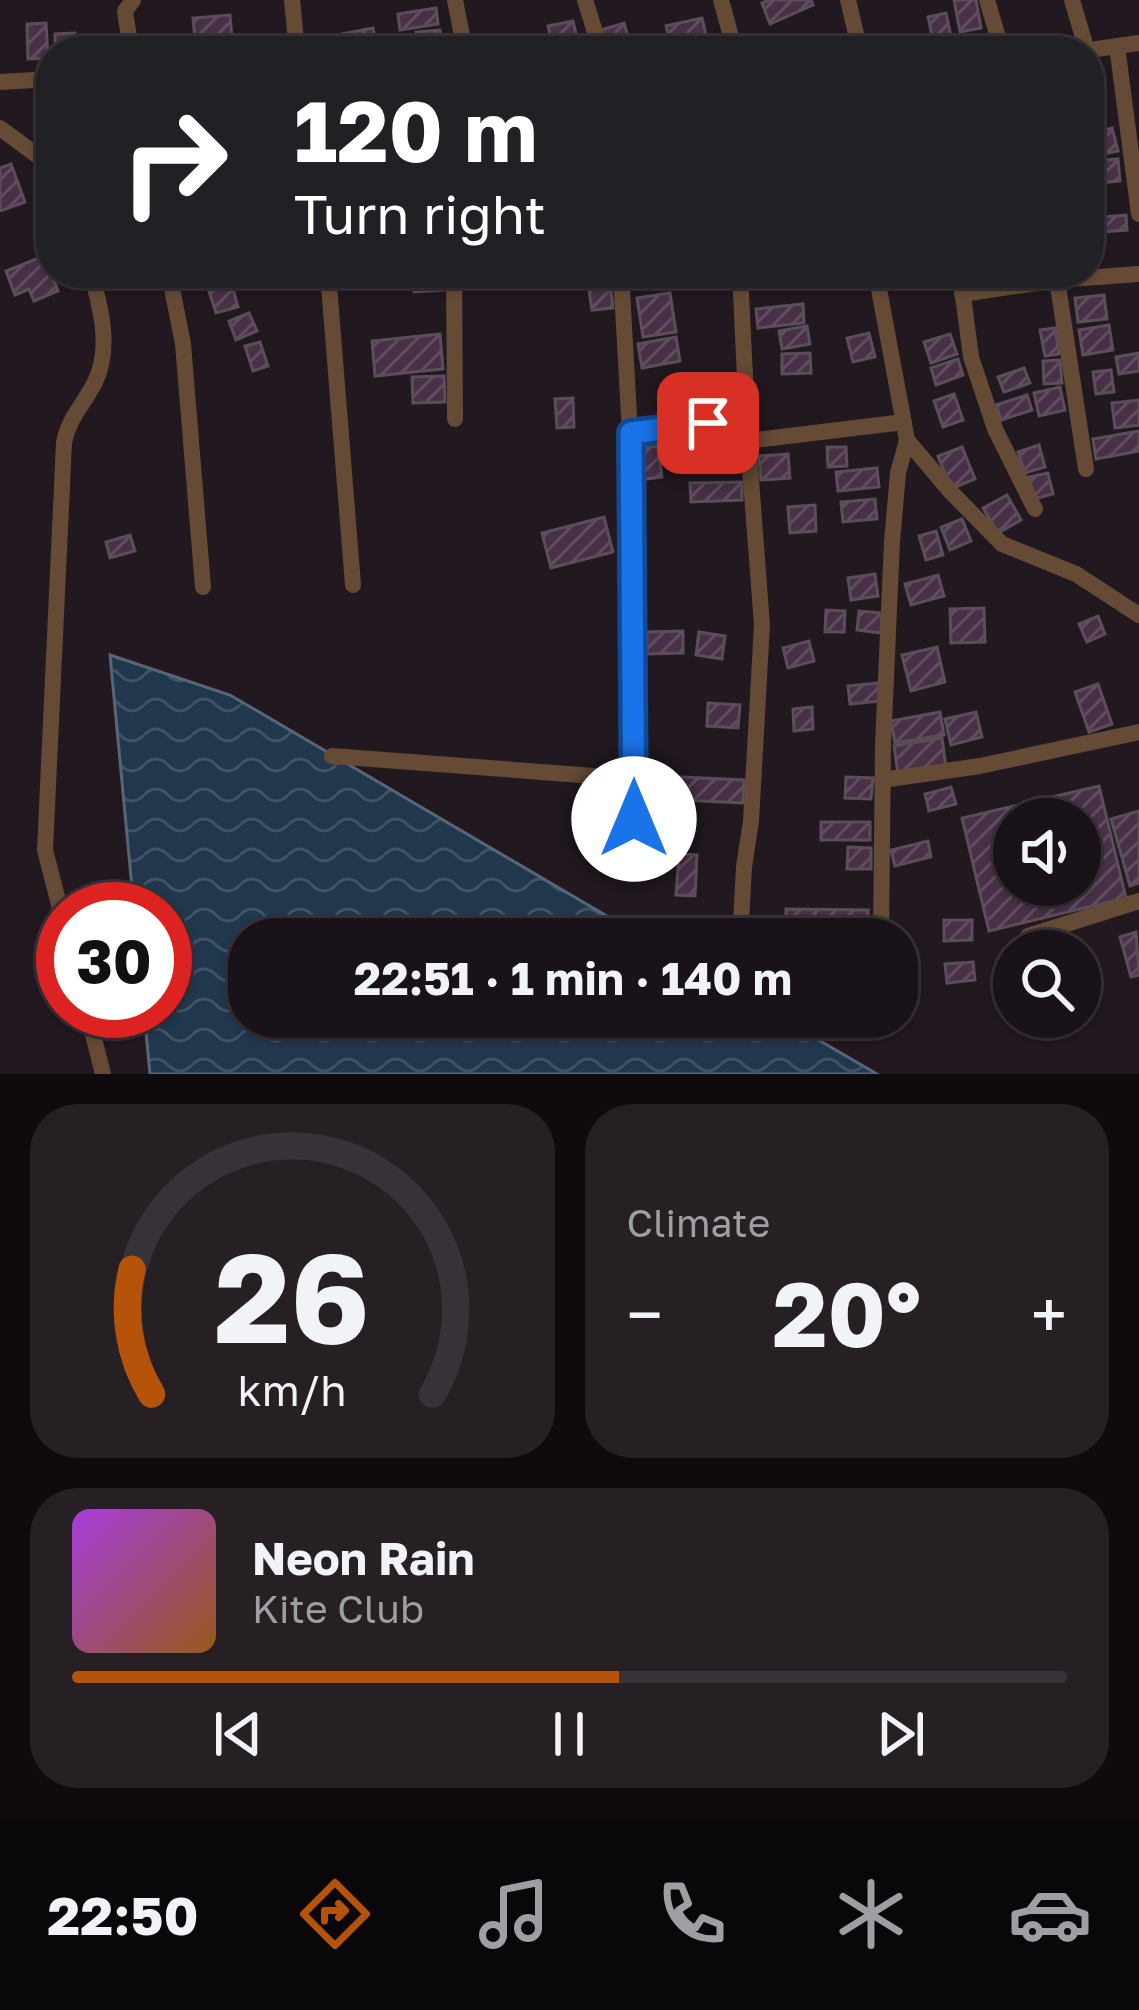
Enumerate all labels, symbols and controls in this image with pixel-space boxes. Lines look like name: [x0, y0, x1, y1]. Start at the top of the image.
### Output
text: 120 m: [294, 80, 538, 180]
icon: right: [96, 84, 252, 240]
text: Turn right: [294, 181, 546, 246]
pin: [657, 372, 759, 474]
icon: arrive: [675, 390, 741, 456]
position arrow: [571, 756, 697, 882]
map controls: [993, 798, 1101, 1038]
button: sound: [993, 798, 1101, 906]
speed limit sign: 30: [36, 882, 192, 1038]
button: search: [993, 930, 1101, 1038]
text: 22:51 · 1 min · 140 m: [354, 951, 792, 1005]
text: Climate: [627, 1199, 770, 1246]
text: 26: [215, 1221, 370, 1370]
text: 20°: [773, 1259, 921, 1367]
text: −: [627, 1274, 663, 1354]
text: +: [1031, 1274, 1067, 1354]
text: km/h: [238, 1364, 347, 1415]
text: Neon Rain: [252, 1531, 475, 1585]
text: Kite Club: [252, 1585, 424, 1632]
icon: previous: [205, 1701, 271, 1767]
icon: pause: [536, 1701, 602, 1767]
icon: next: [868, 1701, 934, 1767]
icon: directions: [293, 1872, 377, 1956]
icon: music: [472, 1872, 556, 1956]
icon: phone: [650, 1872, 734, 1956]
icon: climate: [829, 1872, 913, 1956]
icon: car: [1008, 1872, 1092, 1956]
text: 22:50: [47, 1882, 199, 1947]

